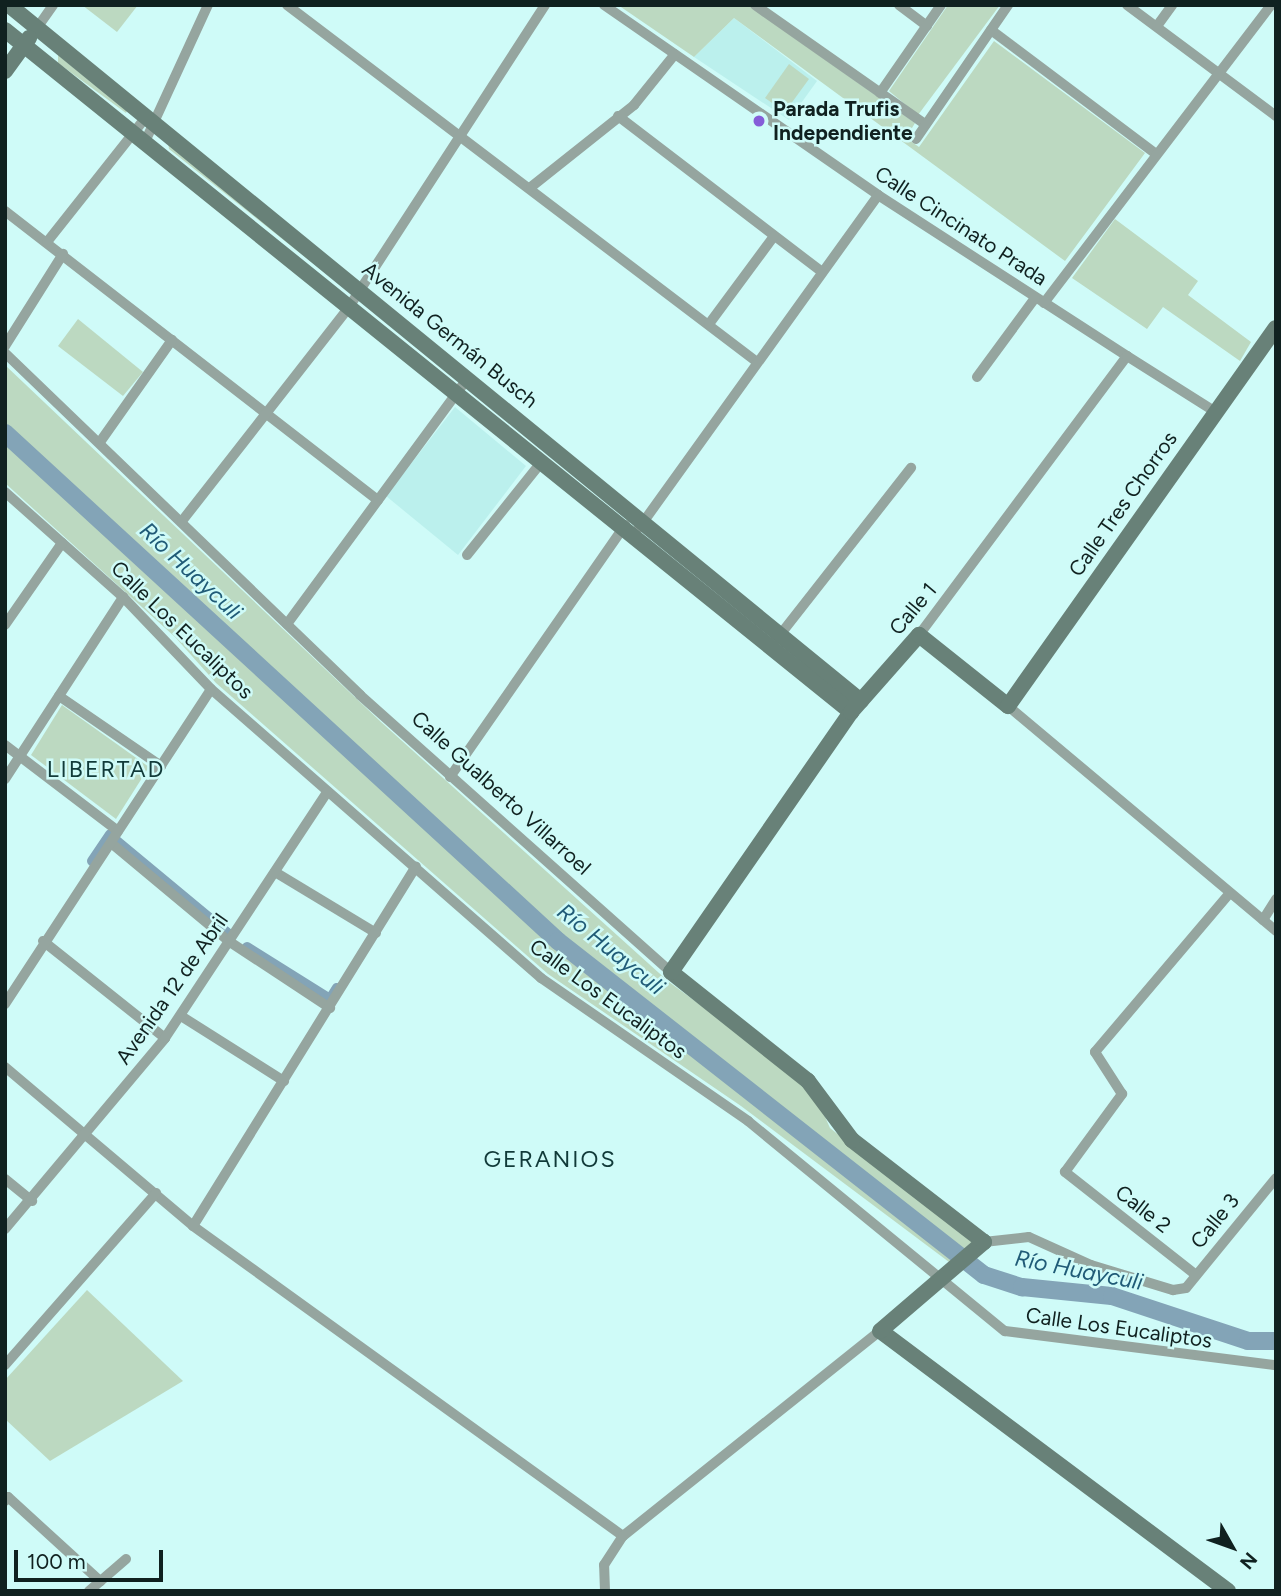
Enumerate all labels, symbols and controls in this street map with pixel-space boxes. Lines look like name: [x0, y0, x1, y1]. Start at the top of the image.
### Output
place label: Parada Trufis Independiente: [773, 96, 913, 146]
marker: Parada Trufis Independiente: [751, 113, 767, 129]
street label: Calle Cincinato Prada: [870, 161, 1052, 291]
street label: Avenida Germán Busch: [357, 257, 543, 413]
street label: Calle Tres Chorros: [1064, 427, 1182, 581]
water label: Río Huayculi: [134, 517, 248, 625]
street label: Calle Los Eucaliptos: [106, 556, 258, 704]
street label: Calle 1: [884, 578, 942, 640]
street label: Calle Gualberto Villarroel: [406, 706, 596, 880]
district label: LIBERTAD: [48, 755, 164, 783]
water label: Río Huayculi: [552, 897, 670, 1001]
street label: Avenida 12 de Abril: [110, 909, 234, 1069]
street label: Calle Los Eucaliptos: [525, 934, 691, 1064]
district label: GERANIOS: [484, 1145, 616, 1173]
street label: Calle 2: [1110, 1180, 1176, 1238]
street label: Calle 3: [1185, 1189, 1245, 1253]
water label: Río Huayculi: [1013, 1244, 1145, 1296]
street label: Calle Los Eucaliptos: [1024, 1302, 1214, 1354]
north arrow: [1197, 1512, 1267, 1582]
scale bar: [18, 1536, 166, 1580]
text: N: [1235, 1548, 1262, 1574]
text: 100 m: [27, 1549, 86, 1574]

